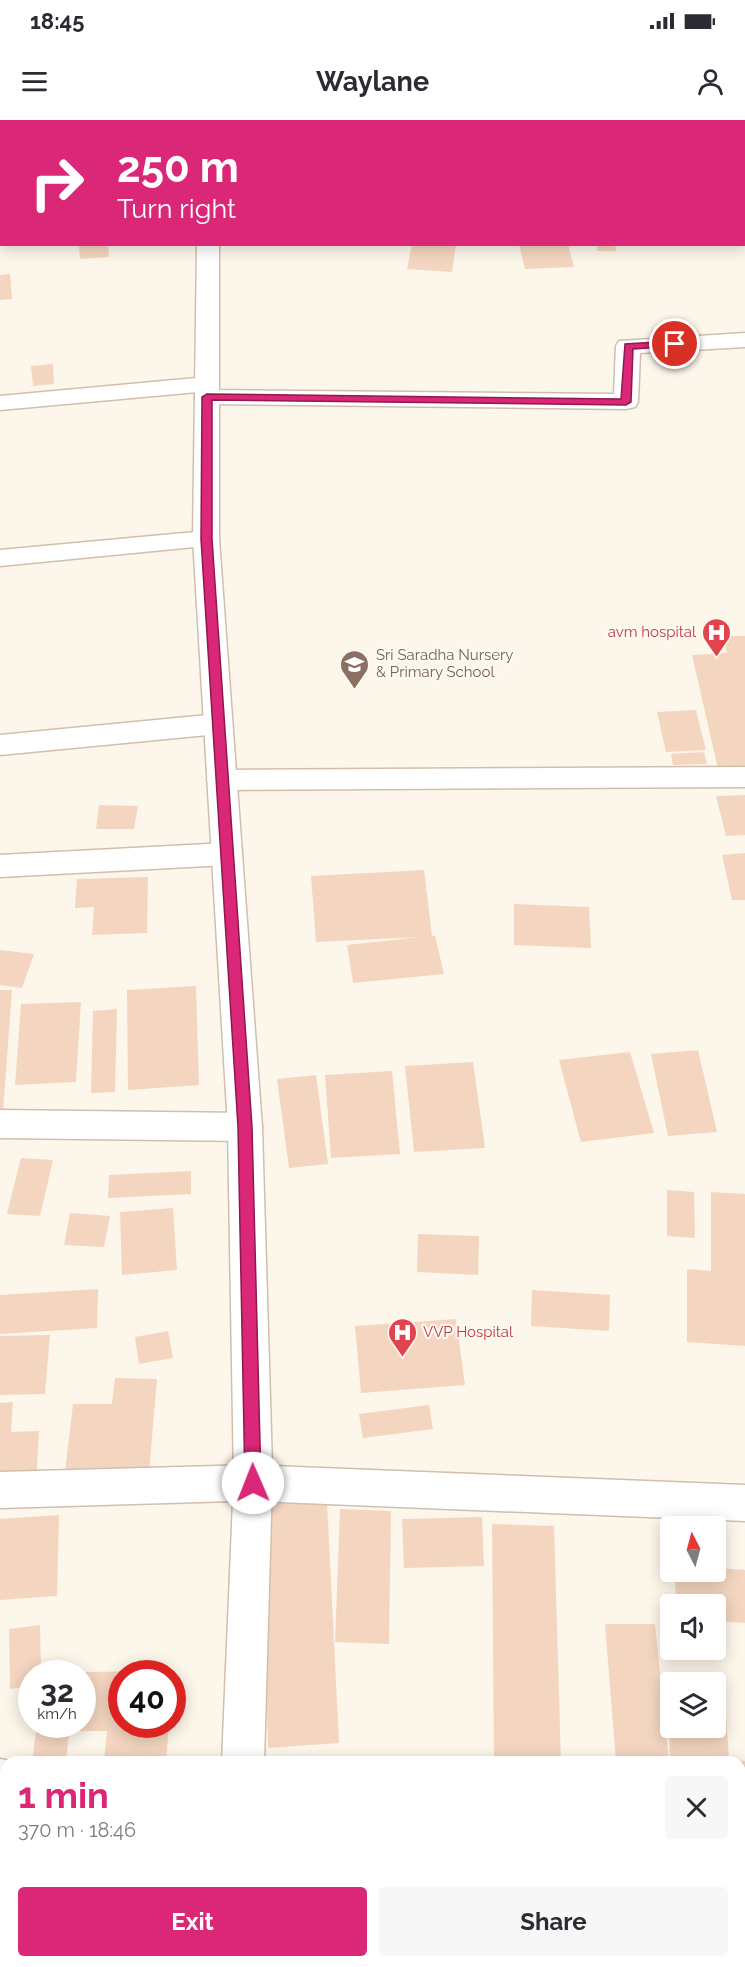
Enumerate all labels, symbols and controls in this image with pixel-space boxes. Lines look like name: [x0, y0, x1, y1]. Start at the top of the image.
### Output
text: 18:45: [30, 8, 84, 34]
icon: menu: [18, 65, 51, 98]
icon: person: [694, 65, 727, 98]
text: Waylane: [316, 66, 429, 97]
text: 250 m: [117, 143, 239, 192]
icon: right: [18, 144, 96, 222]
text: Turn right: [117, 193, 236, 224]
pin: [649, 318, 700, 369]
icon: arrive: [658, 327, 691, 360]
hospital icon: avm hospital: [701, 616, 733, 658]
place label: avm hospital: [608, 623, 697, 641]
place label: Sri Saradha Nursery & Primary School: [376, 646, 513, 681]
school or university icon: Sri Saradha Nursery & Primary School: [339, 648, 371, 690]
hospital icon: VVP Hospital: [386, 1316, 418, 1358]
place label: VVP Hospital: [423, 1323, 514, 1341]
position arrow: [221, 1451, 285, 1515]
north arrow: [660, 1516, 726, 1582]
map controls: [660, 1516, 726, 1738]
button: sound: [660, 1594, 726, 1660]
speed limit sign: 40: [108, 1660, 186, 1738]
button: layers: [660, 1672, 726, 1738]
text: 32: [40, 1674, 74, 1709]
text: km/h: [37, 1705, 77, 1723]
text: 1 min: [18, 1774, 109, 1816]
button: close: [665, 1776, 728, 1839]
text: 370 m · 18:46: [18, 1818, 136, 1842]
button: Exit: [18, 1887, 367, 1956]
button: Share: [379, 1887, 728, 1956]

